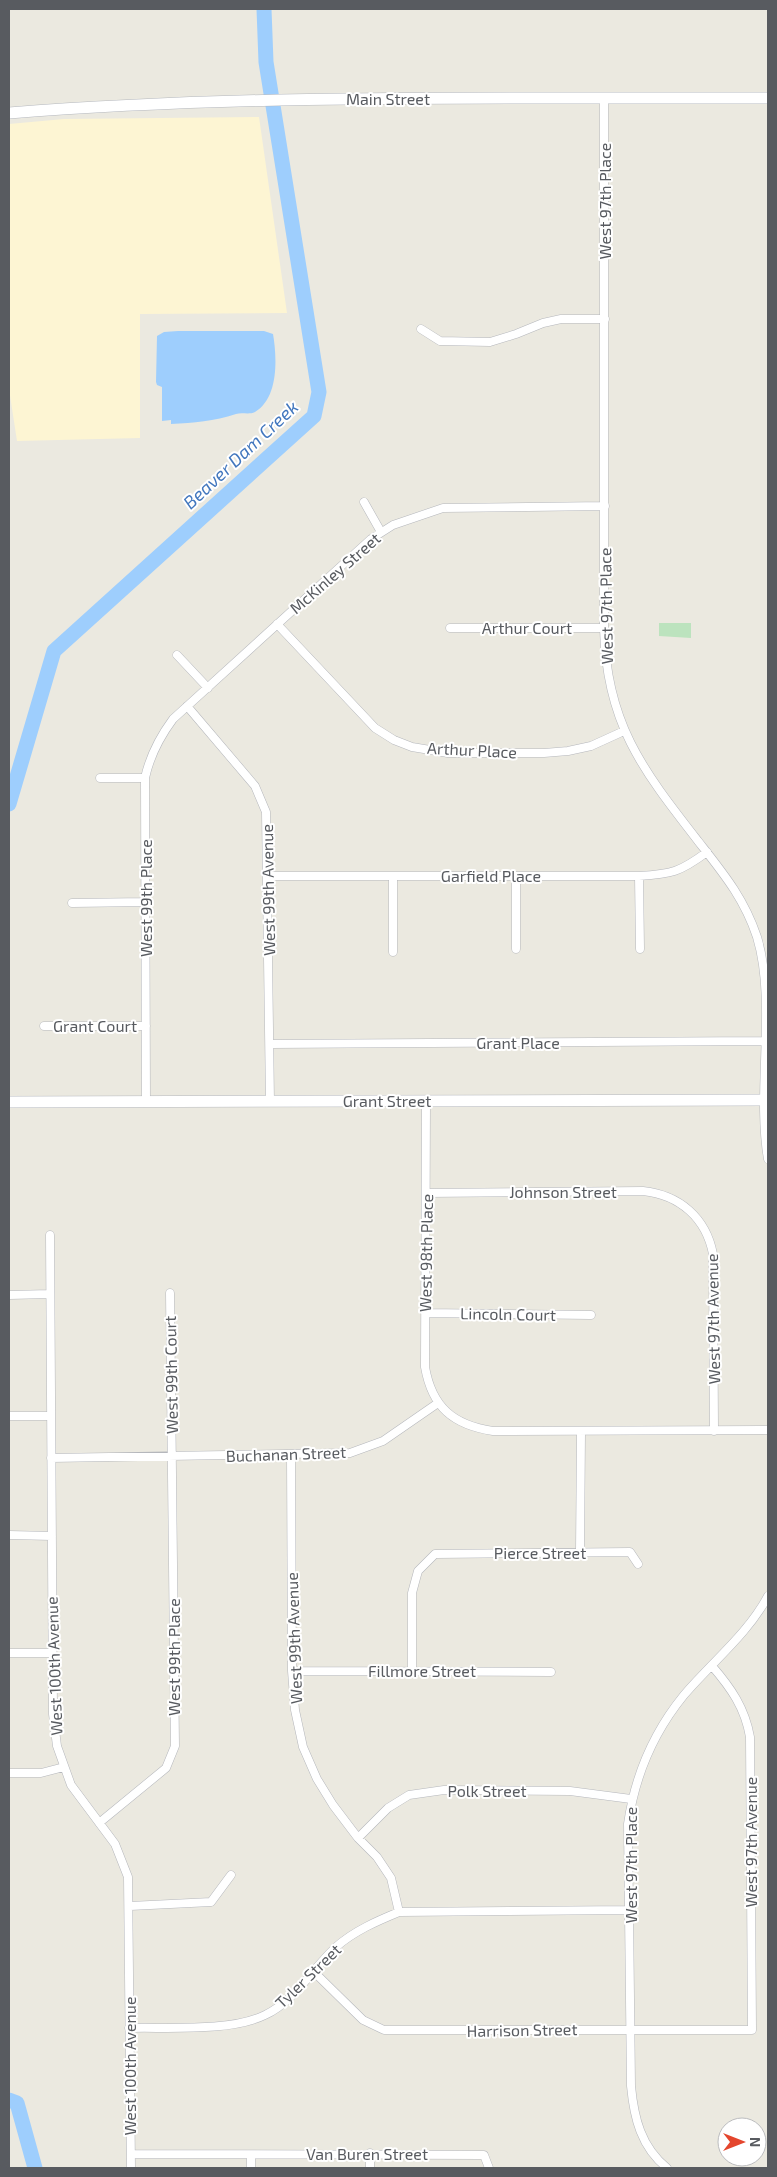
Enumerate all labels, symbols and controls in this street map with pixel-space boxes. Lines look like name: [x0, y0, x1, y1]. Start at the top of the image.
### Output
street label: Main Street: [346, 89, 430, 108]
street label: West 97th Place: [595, 143, 614, 259]
water label: Beaver Dam Creek: [178, 395, 302, 513]
street label: McKinley Street: [285, 528, 384, 617]
street label: West 97th Place: [595, 547, 616, 665]
street label: Arthur Court: [482, 618, 572, 637]
street label: Arthur Place: [427, 738, 517, 761]
street label: West 99th Avenue: [257, 824, 278, 956]
street label: West 99th Place: [136, 839, 155, 957]
street label: Garfield Place: [441, 866, 541, 885]
street label: Grant Court: [53, 1016, 137, 1035]
street label: Grant Place: [476, 1033, 560, 1052]
street label: Grant Street: [343, 1091, 431, 1110]
street label: Johnson Street: [509, 1182, 617, 1201]
street label: West 98th Place: [415, 1194, 436, 1312]
street label: West 97th Avenue: [702, 1253, 723, 1385]
street label: Lincoln Court: [460, 1303, 556, 1324]
street label: West 99th Court: [160, 1316, 181, 1434]
street label: Buchanan Street: [226, 1442, 346, 1465]
street label: Pierce Street: [494, 1543, 586, 1562]
street label: West 99th Avenue: [282, 1572, 305, 1704]
street label: West 100th Avenue: [42, 1596, 65, 1736]
street label: West 99th Place: [164, 1598, 183, 1716]
street label: Fillmore Street: [368, 1661, 476, 1680]
street label: West 97th Avenue: [741, 1777, 760, 1907]
street label: Polk Street: [447, 1781, 527, 1800]
street label: West 97th Place: [621, 1807, 640, 1923]
street label: Tyler Street: [271, 1940, 344, 2012]
street label: West 100th Avenue: [120, 1996, 139, 2136]
street label: Harrison Street: [466, 2019, 578, 2040]
north arrow: [717, 2117, 767, 2167]
text: N: [747, 2137, 764, 2147]
street label: Van Buren Street: [306, 2144, 428, 2163]

